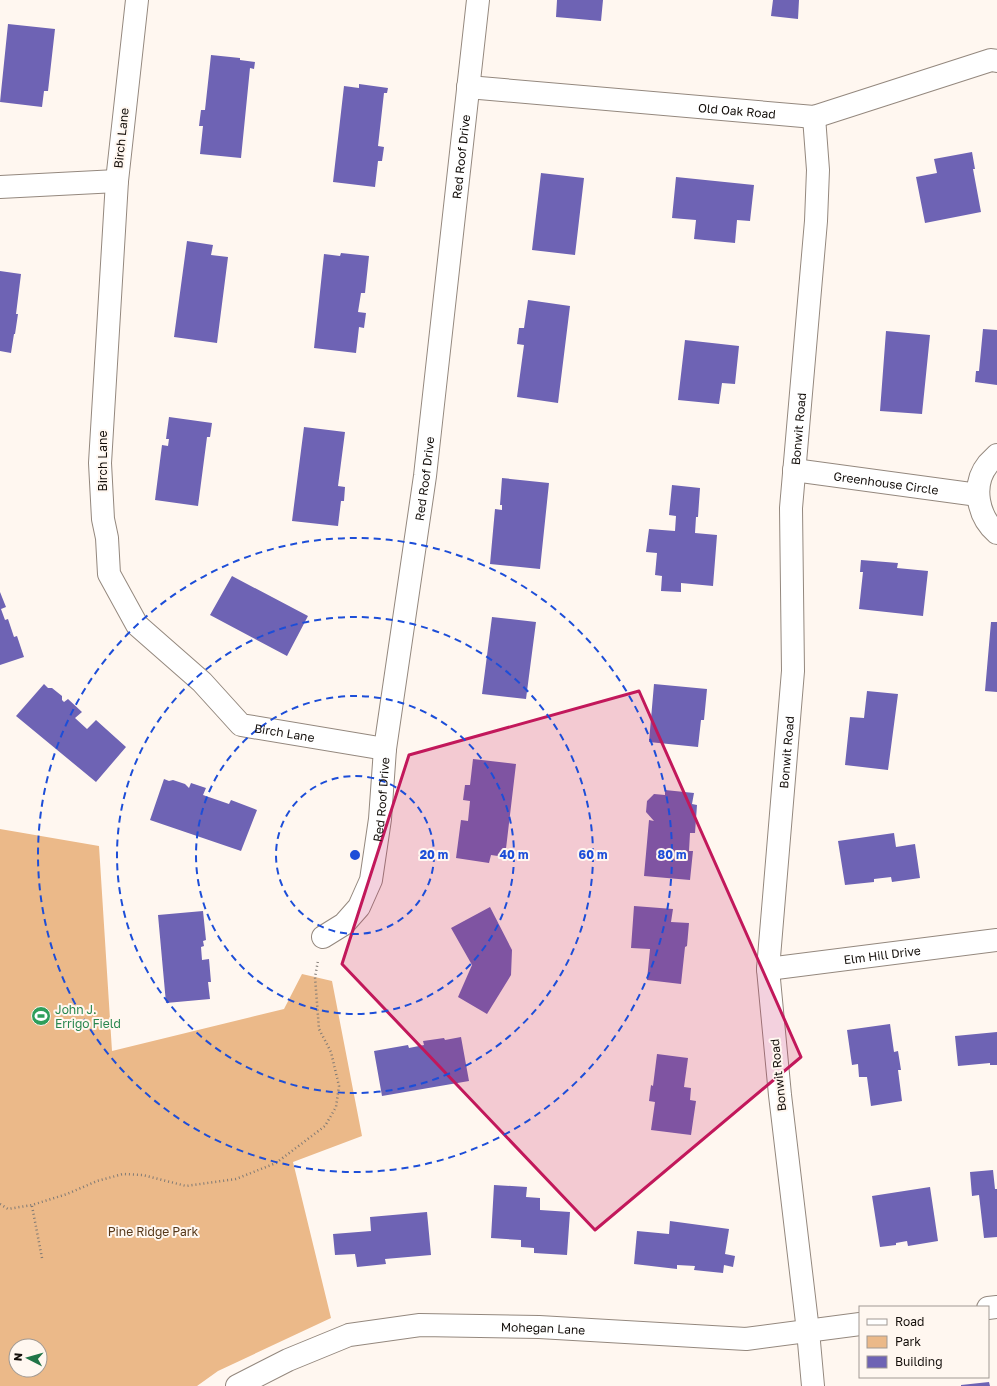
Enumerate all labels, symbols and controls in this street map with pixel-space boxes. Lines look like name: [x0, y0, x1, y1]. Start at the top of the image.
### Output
street label: Old Oak Road: [698, 99, 776, 121]
street label: Birch Lane: [110, 107, 132, 169]
street label: Red Roof Drive: [448, 114, 473, 200]
street label: Bonwit Road: [787, 392, 809, 466]
street label: Birch Lane: [95, 431, 110, 491]
street label: Red Roof Drive: [411, 436, 437, 522]
street label: Greenhouse Circle: [833, 468, 940, 497]
street label: Bonwit Road: [776, 715, 797, 789]
street label: Birch Lane: [253, 720, 316, 745]
street label: Red Roof Drive: [369, 757, 392, 843]
text: 20 m: [420, 847, 448, 862]
text: 40 m: [500, 847, 528, 862]
text: 60 m: [579, 847, 607, 862]
text: 80 m: [658, 847, 686, 862]
centre of rings: [348, 848, 362, 862]
street label: Elm Hill Drive: [843, 942, 922, 967]
place label: John J. Errigo Field: [55, 1002, 121, 1031]
sports icon: John J. Errigo Field: [30, 1005, 52, 1027]
street label: Bonwit Road: [767, 1038, 789, 1112]
park label: Pine Ridge Park: [108, 1224, 198, 1239]
legend: [859, 1306, 989, 1378]
text: Road: [895, 1314, 924, 1329]
street label: Mohegan Lane: [501, 1319, 586, 1337]
text: Park: [895, 1334, 921, 1349]
north arrow: [8, 1338, 48, 1378]
text: N: [11, 1352, 24, 1362]
text: Building: [895, 1354, 943, 1369]

